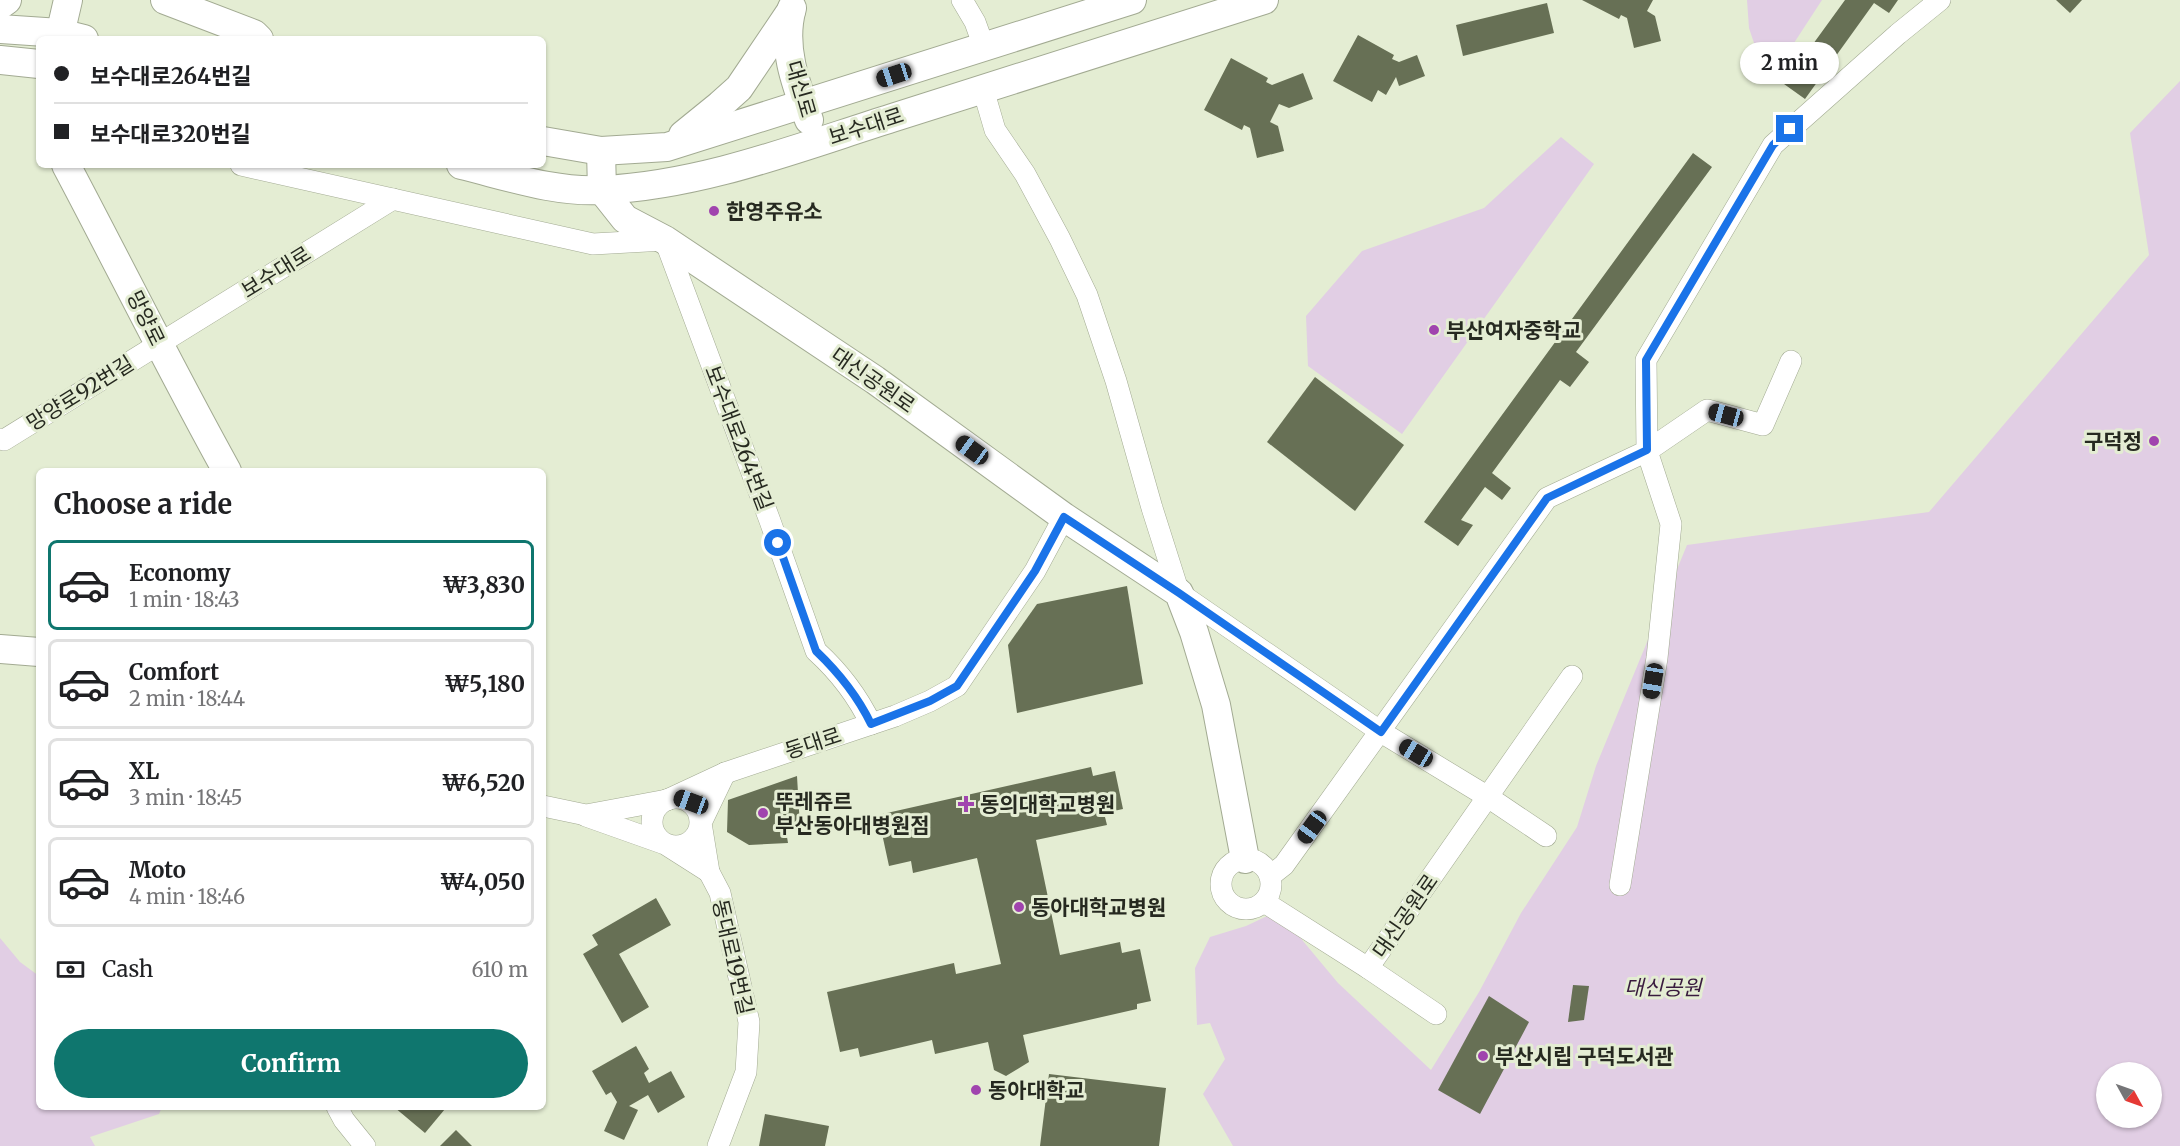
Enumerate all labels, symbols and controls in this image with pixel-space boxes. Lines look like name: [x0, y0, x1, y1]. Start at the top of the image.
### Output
callout: 2 min: [1740, 42, 1840, 84]
text: 2 min: [1761, 50, 1818, 75]
street label: 대신로: [780, 57, 822, 121]
car: [874, 61, 914, 89]
text: 보수대로264번길: [90, 62, 252, 90]
street label: 보수대로: [825, 101, 907, 151]
route end: [1776, 115, 1803, 142]
text: 보수대로320번길: [90, 120, 251, 148]
place label: 한영주유소: [726, 198, 823, 225]
marker: 한영주유소: [707, 204, 721, 218]
street label: 보수대로: [236, 240, 316, 304]
street label: 망양로: [121, 286, 171, 350]
place label: 부산여자중학교: [1446, 317, 1581, 344]
marker: 부산여자중학교: [1427, 323, 1441, 337]
street label: 대신공원로: [826, 341, 920, 419]
street label: 망양로92번길: [21, 349, 139, 437]
street label: 보수대로264번길: [699, 361, 779, 515]
car: [1706, 402, 1746, 428]
place label: 구덕정: [2084, 428, 2142, 455]
car: [952, 432, 992, 468]
marker: 구덕정: [2147, 434, 2161, 448]
text: Choose a ride: [54, 487, 232, 521]
route start: [764, 529, 791, 556]
icon: car: [57, 558, 111, 612]
text: Economy: [129, 559, 230, 587]
text: ₩3,830: [443, 571, 525, 599]
text: 1 min · 18:43: [129, 587, 240, 612]
icon: car: [57, 657, 111, 711]
text: Comfort: [129, 658, 219, 686]
car: [1641, 662, 1665, 700]
text: ₩5,180: [445, 670, 525, 698]
text: 2 min · 18:44: [129, 686, 245, 711]
street label: 동대로: [781, 721, 845, 765]
car: [1396, 736, 1436, 770]
icon: car: [57, 756, 111, 810]
text: XL: [129, 757, 159, 785]
text: ₩6,520: [442, 769, 525, 797]
text: 3 min · 18:45: [129, 785, 242, 810]
car: [671, 787, 711, 817]
place label: 뚜레쥬르 부산동아대병원점: [775, 788, 930, 839]
place label: 동의대학교병원: [980, 791, 1115, 818]
marker: 동의대학교병원: [957, 795, 975, 813]
marker: 뚜레쥬르 부산동아대병원점: [756, 806, 770, 820]
car: [1294, 807, 1330, 847]
icon: car: [57, 855, 111, 909]
text: Moto: [129, 856, 186, 884]
text: ₩4,050: [440, 868, 525, 896]
street label: 대신공원로: [1366, 869, 1444, 963]
text: 4 min · 18:46: [129, 884, 245, 909]
place label: 동아대학교병원: [1031, 894, 1166, 921]
street label: 동대로19번길: [707, 897, 759, 1017]
marker: 동아대학교병원: [1012, 900, 1026, 914]
icon: cash: [54, 953, 87, 986]
text: Cash: [102, 955, 153, 983]
text: 610 m: [472, 957, 528, 982]
park label: 대신공원: [1624, 974, 1703, 1001]
button: Confirm: [54, 1029, 528, 1098]
place label: 부산시립 구덕도서관: [1495, 1043, 1674, 1070]
marker: 부산시립 구덕도서관: [1476, 1049, 1490, 1063]
north arrow: [2096, 1062, 2162, 1128]
map controls: [2096, 1062, 2162, 1128]
place label: 동아대학교: [988, 1077, 1085, 1104]
marker: 동아대학교: [969, 1083, 983, 1097]

